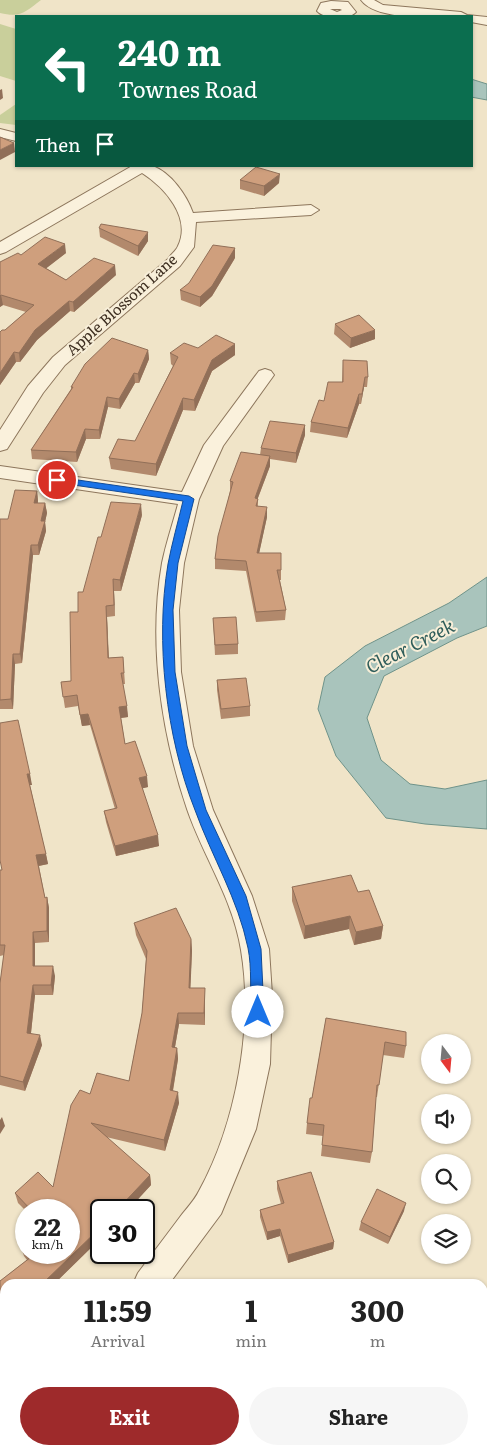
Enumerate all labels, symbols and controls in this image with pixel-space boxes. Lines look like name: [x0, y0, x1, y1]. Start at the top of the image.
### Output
text: 240 m: [118, 25, 221, 77]
icon: left: [35, 35, 100, 100]
text: Townes Road: [118, 72, 258, 105]
text: Then: [35, 130, 81, 158]
icon: arrive: [91, 130, 119, 158]
street label: Apple Blossom Lane: [60, 247, 182, 360]
pin: [36, 459, 78, 501]
icon: arrive: [43, 466, 71, 494]
water label: Clear Creek: [360, 610, 459, 679]
position arrow: [231, 985, 283, 1037]
north arrow: [421, 1034, 471, 1084]
map controls: [421, 1034, 471, 1264]
button: sound: [421, 1094, 471, 1144]
button: search: [421, 1154, 471, 1204]
speed limit sign: 30: [90, 1199, 155, 1264]
text: 22: [34, 1207, 61, 1244]
button: layers: [421, 1214, 471, 1264]
text: km/h: [32, 1235, 63, 1253]
text: 11:59: [84, 1287, 152, 1331]
text: 1: [245, 1287, 257, 1331]
text: 300: [351, 1287, 404, 1331]
text: Arrival: [90, 1328, 145, 1352]
text: min: [235, 1328, 267, 1352]
text: m: [370, 1328, 385, 1352]
button: Exit: [20, 1387, 239, 1445]
button: Share: [249, 1387, 468, 1445]

